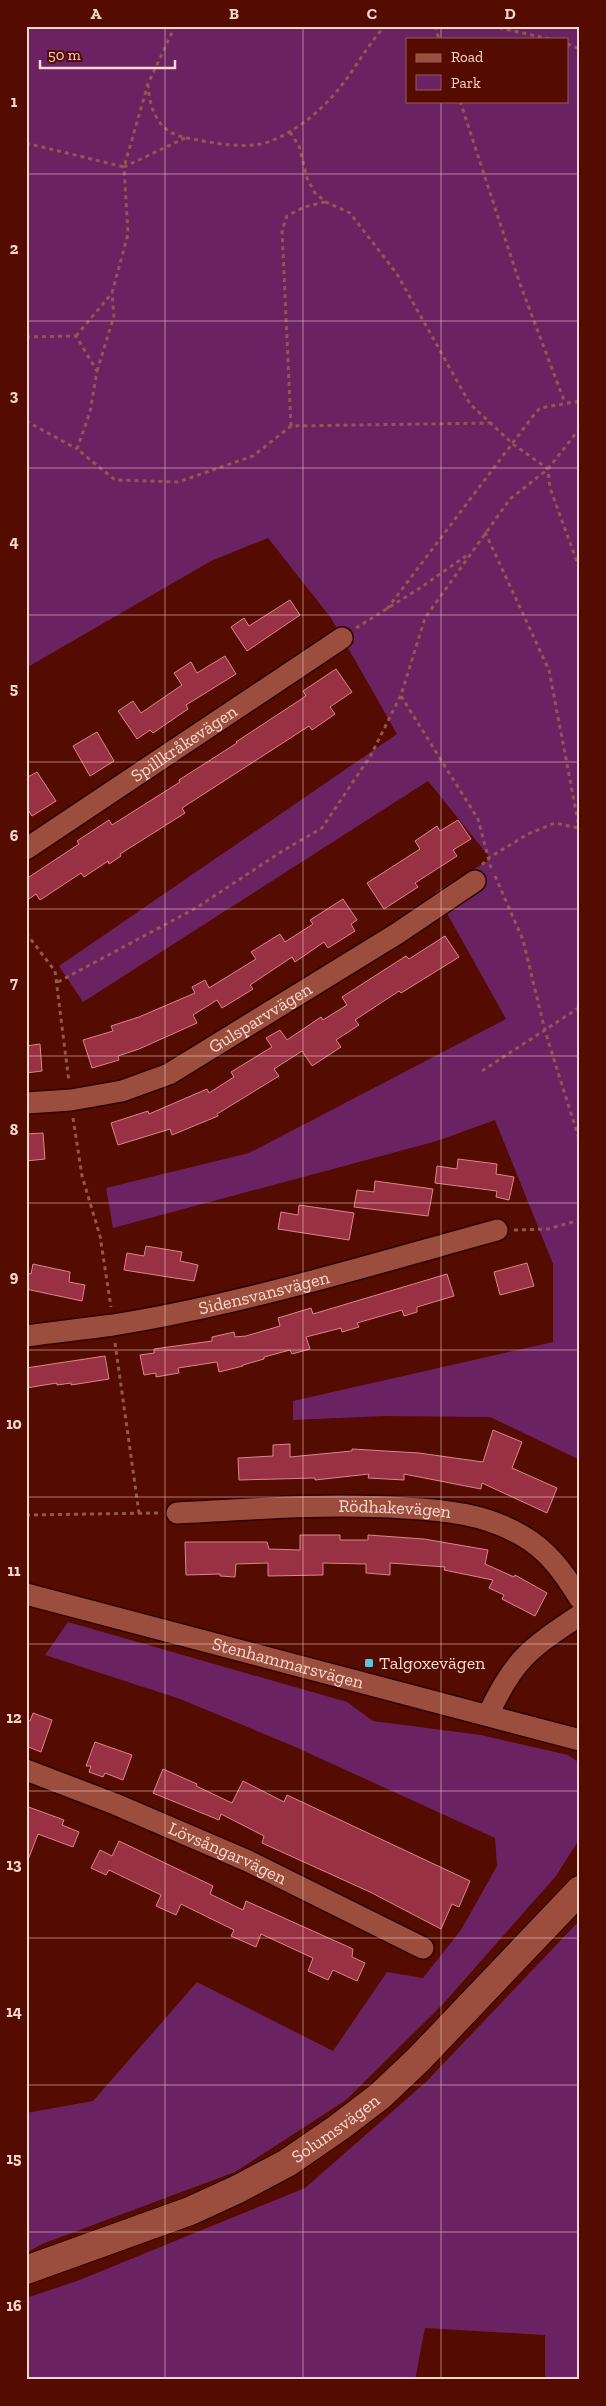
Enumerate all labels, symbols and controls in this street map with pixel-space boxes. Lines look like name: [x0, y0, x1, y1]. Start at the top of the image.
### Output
text: A: [91, 4, 102, 23]
text: B: [229, 4, 239, 23]
text: C: [367, 4, 377, 23]
text: D: [504, 4, 516, 23]
scale bar: [40, 38, 175, 70]
legend: [406, 38, 568, 102]
text: 50 m: [48, 46, 81, 64]
text: Road: [451, 48, 484, 66]
text: Park: [451, 74, 481, 92]
text: 1: [11, 92, 18, 111]
text: 2: [10, 239, 19, 258]
text: 3: [10, 386, 19, 405]
text: 4: [9, 532, 19, 551]
text: 5: [10, 679, 18, 698]
street label: Spillkråkevägen: [127, 700, 242, 787]
text: 6: [10, 826, 19, 845]
text: 7: [10, 973, 18, 992]
street label: Gulsparvvägen: [205, 977, 316, 1058]
text: 8: [10, 1120, 19, 1139]
street label: Sidensvansvägen: [196, 1266, 332, 1319]
text: 9: [10, 1267, 19, 1286]
text: 10: [6, 1414, 22, 1433]
street label: Rödhakevägen: [339, 1495, 453, 1523]
text: 11: [8, 1561, 21, 1580]
street label: Stenhammarsvägen: [210, 1633, 367, 1694]
place label: Talgoxevägen: [379, 1652, 486, 1674]
marker: Talgoxevägen: [363, 1657, 375, 1669]
text: 12: [6, 1708, 22, 1727]
street label: Lövsångarvägen: [165, 1817, 291, 1890]
text: 13: [7, 1855, 22, 1874]
text: 14: [6, 2002, 22, 2021]
street label: Solumsvägen: [287, 2089, 385, 2168]
text: 15: [7, 2149, 21, 2168]
text: 16: [6, 2296, 22, 2315]

